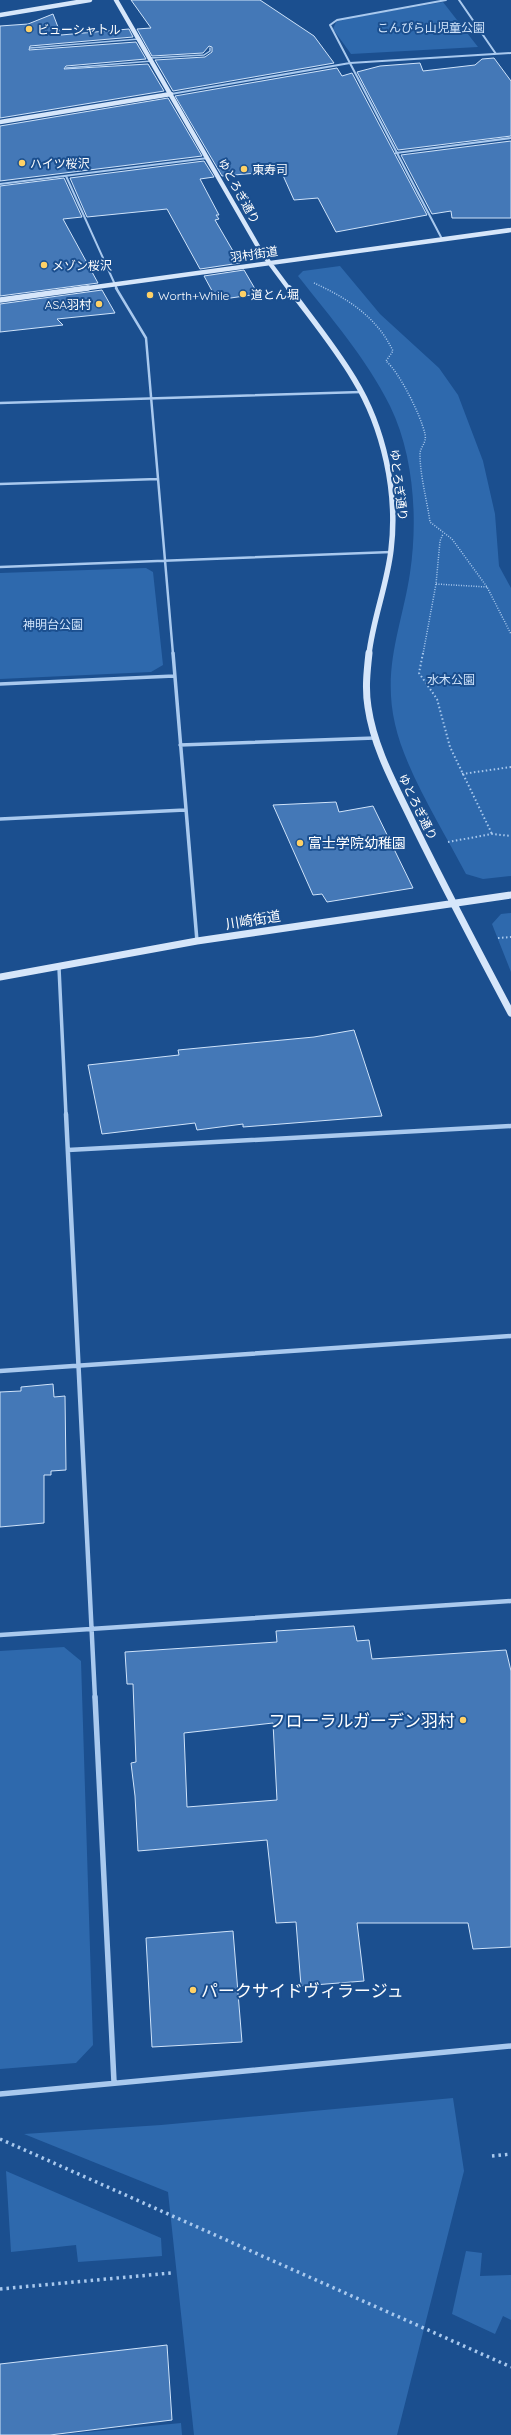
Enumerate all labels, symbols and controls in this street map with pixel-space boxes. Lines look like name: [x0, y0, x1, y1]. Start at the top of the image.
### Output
park label: こんぴら山児童公園: [377, 20, 485, 35]
place label: ビューシャトル: [37, 22, 121, 37]
marker: ビューシャトル: [24, 24, 34, 34]
place label: ハイツ桜沢: [30, 156, 90, 171]
street label: ゆとろぎ通り: [215, 156, 263, 226]
marker: ハイツ桜沢: [17, 158, 27, 168]
place label: 東寿司: [252, 162, 288, 177]
marker: 東寿司: [239, 164, 249, 174]
street label: 羽村街道: [229, 243, 279, 265]
place label: メゾン桜沢: [52, 258, 112, 273]
marker: メゾン桜沢: [39, 260, 49, 270]
place label: 道とん堀: [251, 287, 299, 302]
place label: Worth+While: [158, 288, 230, 303]
marker: 道とん堀: [238, 289, 248, 299]
marker: Worth+While: [145, 290, 155, 300]
place label: ASA羽村: [45, 297, 92, 312]
marker: ASA羽村: [94, 299, 104, 309]
street label: ゆとろぎ通り: [387, 448, 411, 522]
park label: 神明台公園: [23, 617, 83, 632]
park label: 水木公園: [427, 672, 475, 687]
street label: ゆとろぎ通り: [395, 771, 441, 843]
place label: 富士学院幼稚園: [308, 834, 406, 852]
marker: 富士学院幼稚園: [295, 838, 305, 848]
street label: 川崎街道: [224, 907, 282, 933]
place label: フローラルガーデン羽村: [269, 1710, 455, 1731]
marker: フローラルガーデン羽村: [458, 1715, 468, 1725]
place label: パークサイドヴィラージュ: [201, 1980, 403, 2001]
marker: パークサイドヴィラージュ: [188, 1985, 198, 1995]

